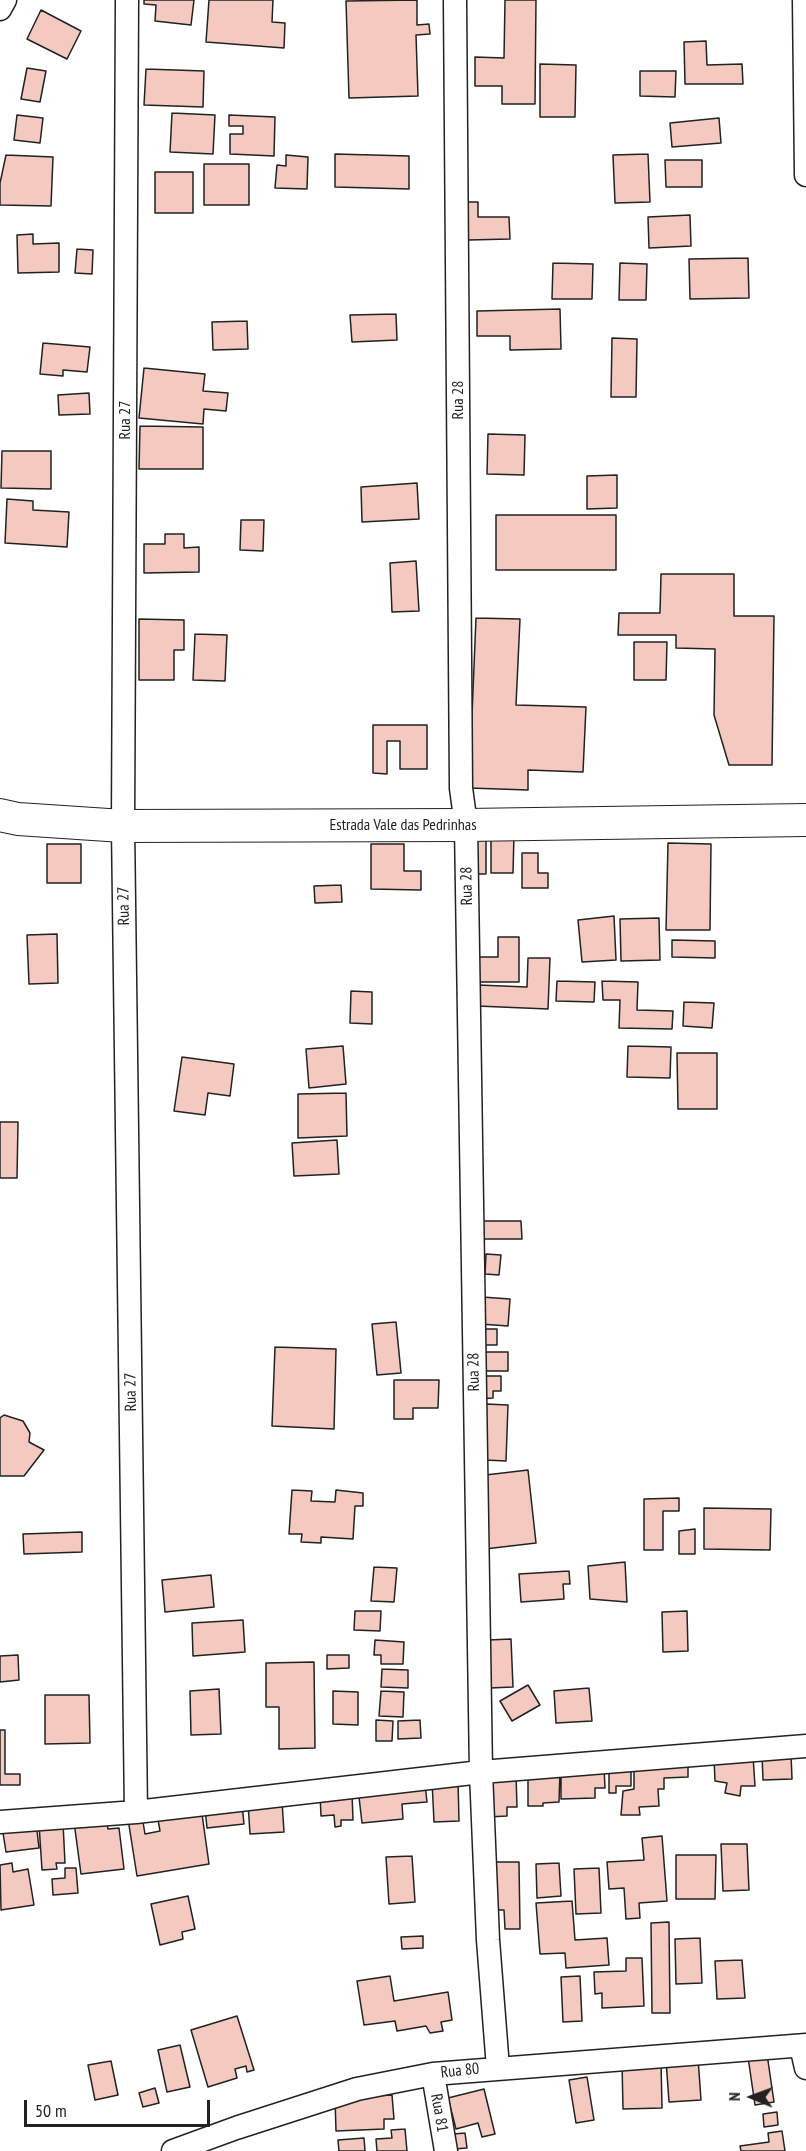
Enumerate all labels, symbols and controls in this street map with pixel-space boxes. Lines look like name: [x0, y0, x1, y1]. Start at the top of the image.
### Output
street label: Rua 28: [448, 381, 468, 419]
street label: Rua 27: [115, 401, 135, 439]
street label: Estrada Vale das Pedrinhas: [329, 815, 477, 835]
street label: Rua 28: [457, 866, 477, 906]
street label: Rua 27: [114, 886, 134, 926]
street label: Rua 28: [464, 1352, 484, 1392]
street label: Rua 27: [121, 1372, 141, 1412]
street label: Rua 80: [440, 2059, 480, 2083]
north arrow: [722, 2067, 782, 2127]
scale bar: [27, 2088, 213, 2126]
street label: Rua 81: [426, 2092, 452, 2134]
text: N: [724, 2092, 744, 2101]
text: 50 m: [35, 2099, 67, 2122]

